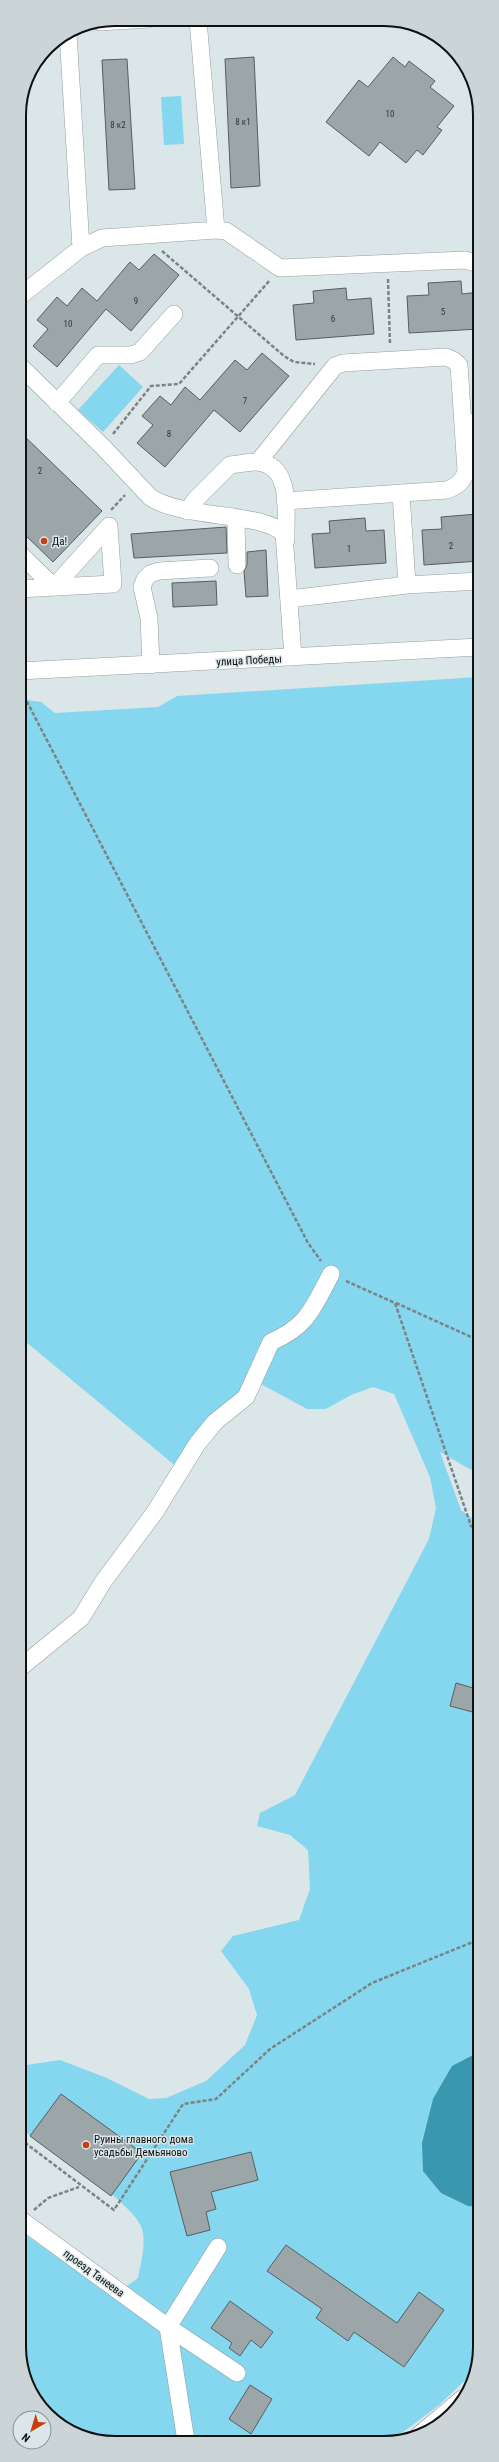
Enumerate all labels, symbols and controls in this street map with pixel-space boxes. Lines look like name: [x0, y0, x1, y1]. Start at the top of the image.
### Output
house number: 10: [386, 109, 394, 119]
house number: 8 к1: [235, 117, 251, 127]
house number: 8 к2: [110, 120, 126, 130]
house number: 9: [134, 296, 138, 306]
house number: 5: [441, 307, 446, 317]
house number: 6: [331, 314, 335, 324]
house number: 10: [64, 319, 72, 329]
house number: 7: [243, 396, 248, 406]
house number: 8: [167, 429, 171, 439]
house number: 2: [38, 466, 43, 476]
place label: Да!: [52, 535, 67, 548]
marker: Да!: [39, 536, 49, 546]
house number: 2: [449, 541, 454, 551]
house number: 1: [347, 544, 351, 554]
street label: улица Победы: [216, 652, 282, 669]
place label: Руины главного дома усадьбы Демьяново: [94, 2133, 193, 2159]
marker: Руины главного дома усадьбы Демьяново: [81, 2140, 91, 2150]
street label: проезд Танеева: [61, 2247, 127, 2300]
north arrow: [12, 2410, 52, 2450]
text: N: [19, 2430, 33, 2445]

